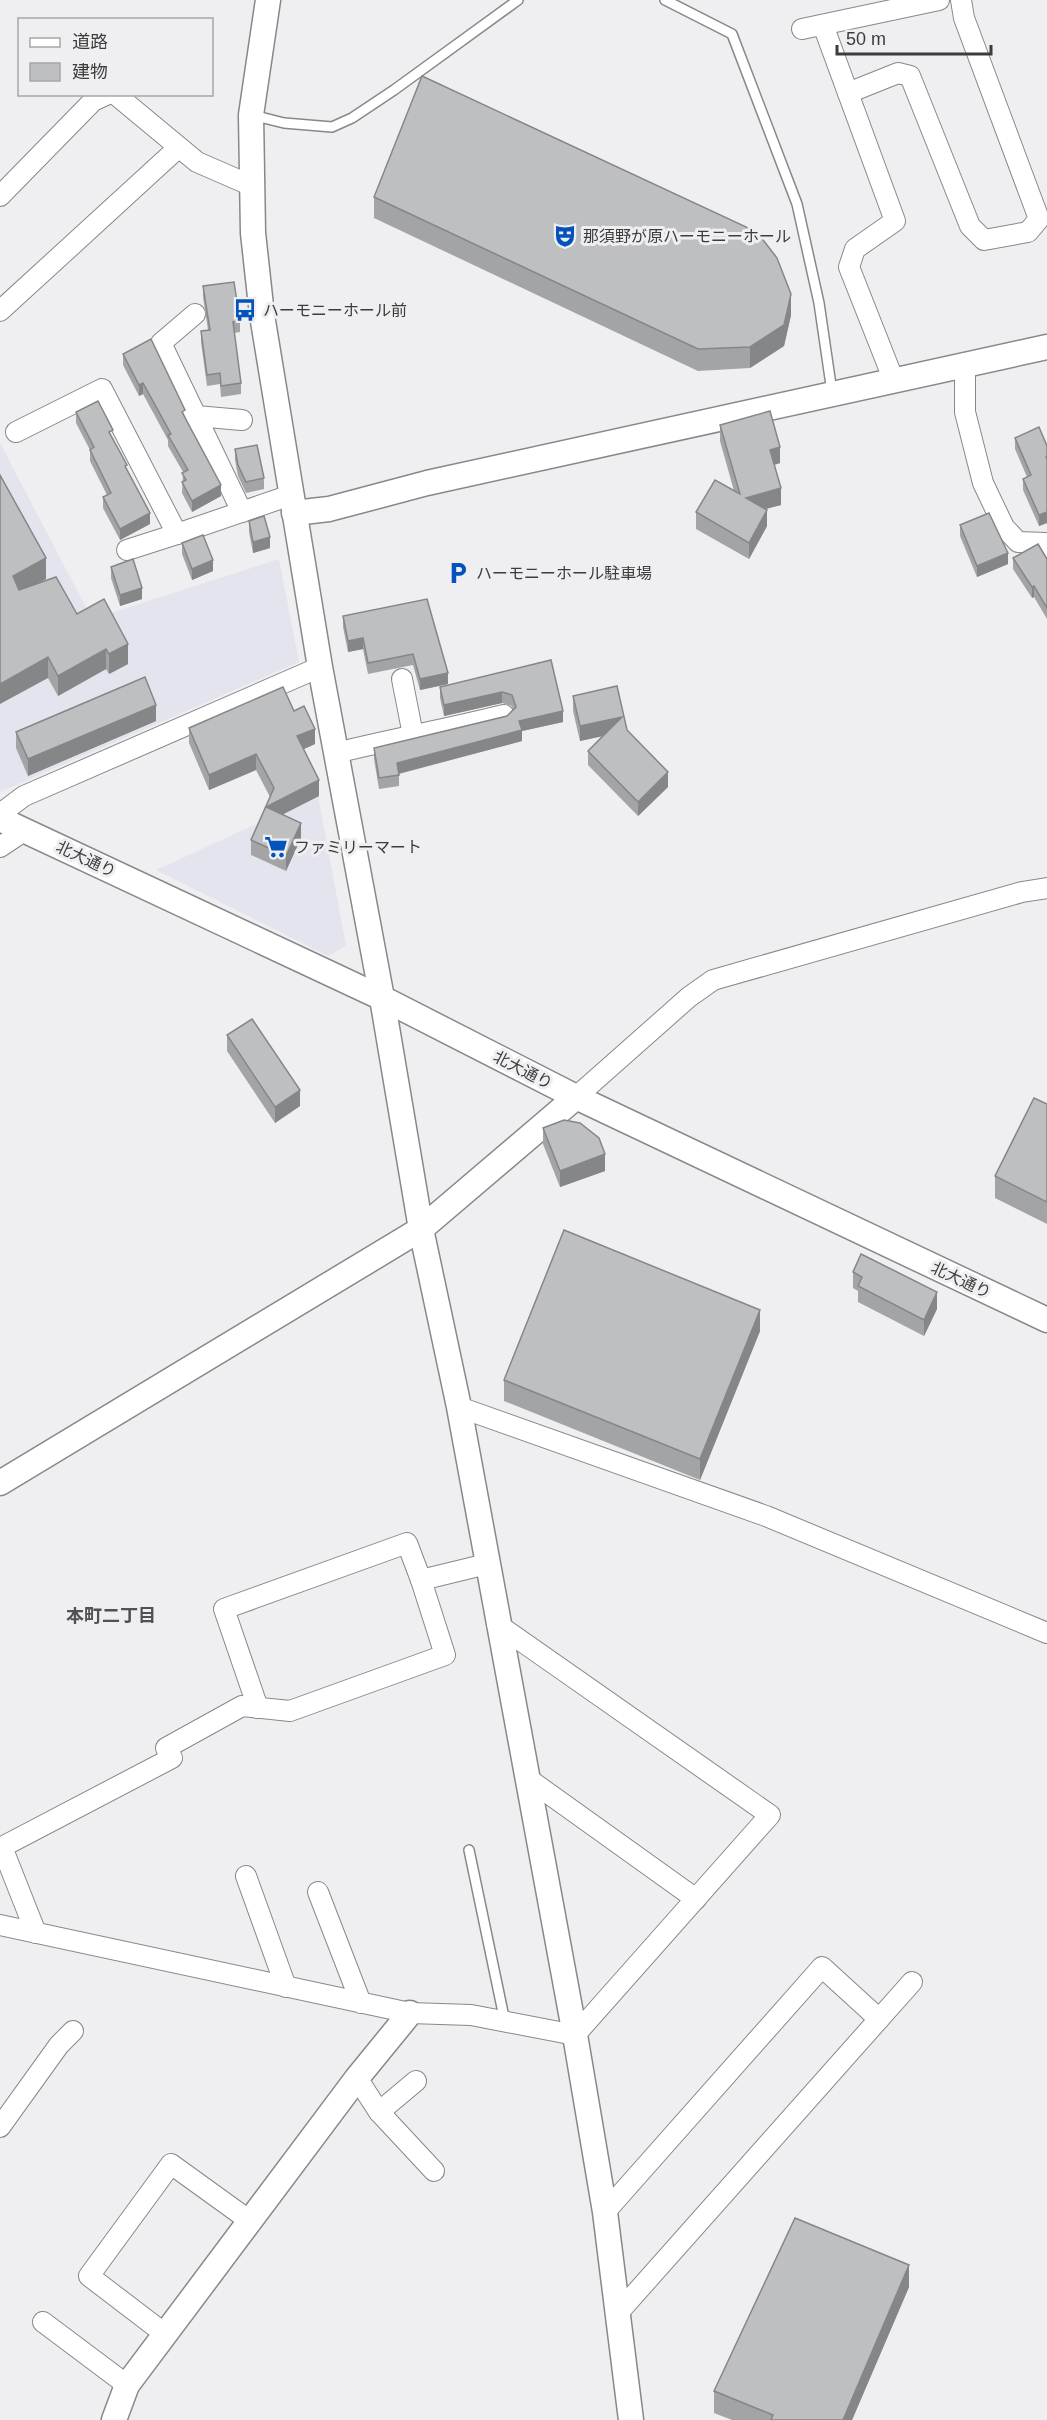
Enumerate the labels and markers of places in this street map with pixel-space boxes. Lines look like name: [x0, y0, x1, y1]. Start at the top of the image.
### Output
theatre icon: 那須野が原ハーモニーホール: [552, 223, 578, 249]
place label: 那須野が原ハーモニーホール: [583, 228, 791, 245]
bus stop icon: ハーモニーホール前: [232, 297, 258, 323]
place label: ハーモニーホール前: [263, 302, 407, 319]
parking icon: ハーモニーホール駐車場: [445, 560, 471, 586]
place label: ハーモニーホール駐車場: [476, 565, 652, 582]
supermarket icon: ファミリーマート: [263, 834, 289, 860]
place label: ファミリーマート: [294, 839, 422, 856]

